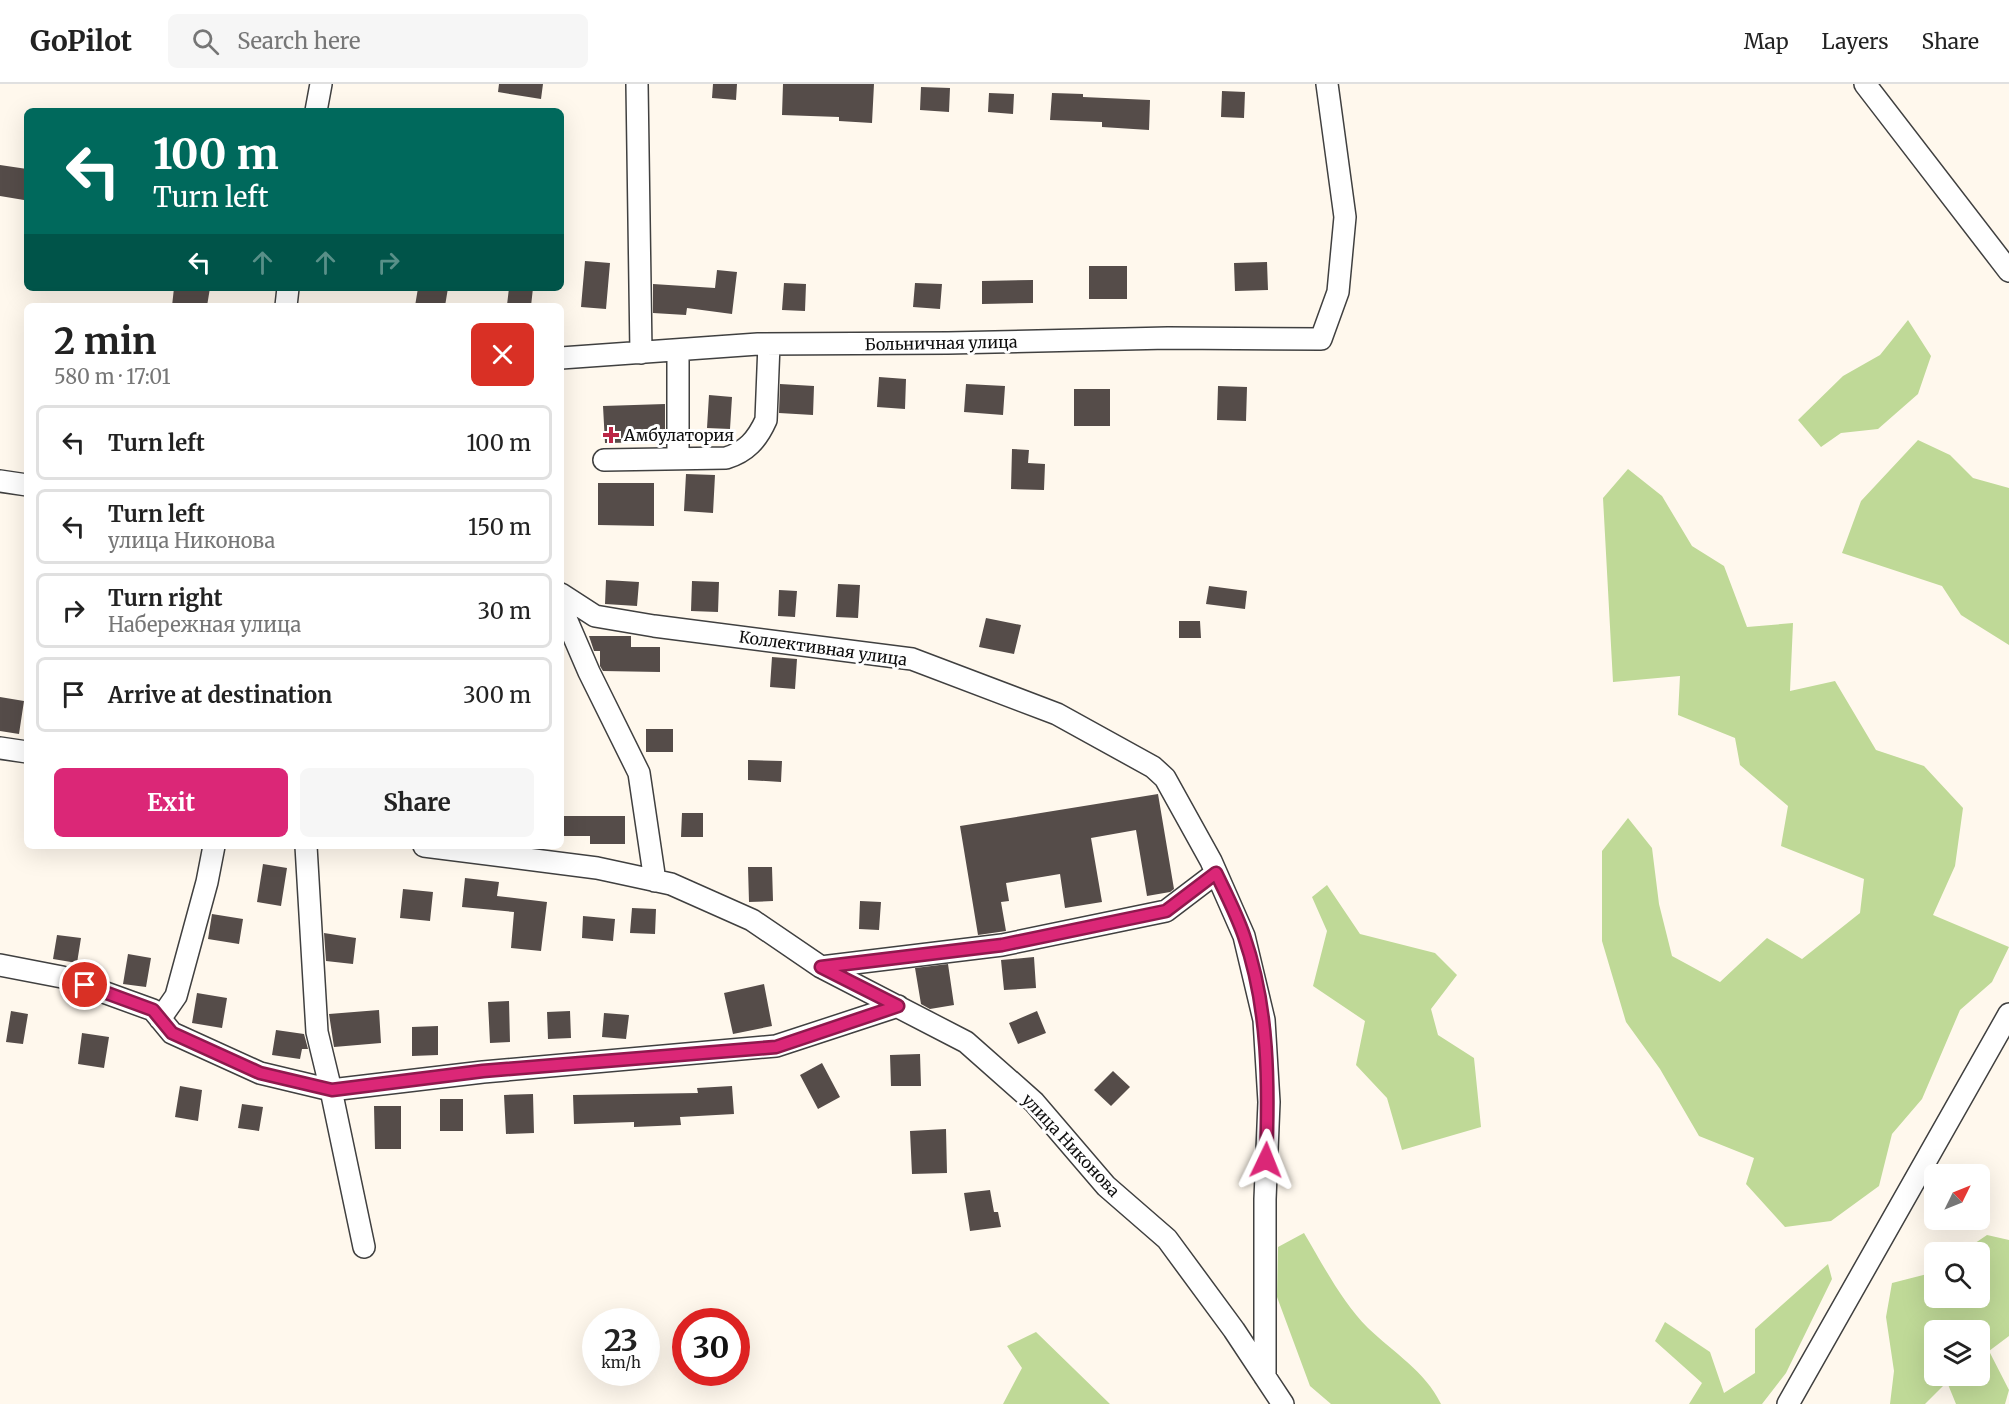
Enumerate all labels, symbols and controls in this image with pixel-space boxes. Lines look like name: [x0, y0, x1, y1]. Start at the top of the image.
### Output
search box: [168, 14, 588, 68]
text: GoPilot: [30, 23, 132, 59]
icon: search: [189, 25, 222, 58]
text: Search here: [237, 27, 361, 55]
text: Map: [1744, 28, 1789, 55]
text: Layers: [1822, 28, 1889, 55]
text: Share: [1922, 28, 1979, 55]
text: 100 m: [153, 128, 279, 180]
icon: left: [54, 132, 132, 210]
text: Turn left: [153, 180, 268, 214]
icon: left: [183, 246, 216, 279]
icon: ahead: [246, 246, 279, 279]
icon: ahead: [309, 246, 342, 279]
icon: right: [372, 246, 405, 279]
text: 2 min: [54, 319, 157, 364]
button: close: [471, 323, 534, 386]
street label: Больничная улица: [864, 332, 1018, 354]
text: 580 m · 17:01: [54, 364, 171, 389]
place label: Амбулатория: [623, 425, 734, 445]
icon: left: [57, 426, 90, 459]
marker: Амбулатория: [602, 426, 620, 444]
text: Turn left: [108, 429, 205, 457]
text: 100 m: [466, 429, 531, 457]
text: Turn left: [108, 500, 205, 528]
icon: left: [57, 510, 90, 543]
text: 150 m: [468, 513, 531, 541]
text: улица Никонова: [108, 528, 275, 553]
text: Turn right: [108, 584, 222, 612]
icon: right: [57, 594, 90, 627]
text: 30 m: [477, 597, 531, 625]
text: Набережная улица: [108, 612, 301, 637]
street label: Коллективная улица: [738, 626, 909, 670]
icon: arrive: [57, 678, 90, 711]
text: Arrive at destination: [108, 681, 332, 709]
text: 300 m: [463, 681, 531, 709]
button: Exit: [54, 768, 288, 837]
button: Share: [300, 768, 534, 837]
pin: [59, 959, 110, 1010]
icon: arrive: [68, 968, 101, 1001]
street label: улица Никонова: [1018, 1089, 1124, 1201]
position arrow: [1234, 1128, 1298, 1192]
north arrow: [1924, 1164, 1990, 1230]
map controls: [1924, 1164, 1990, 1386]
button: search: [1924, 1242, 1990, 1308]
speed limit sign: 30: [672, 1308, 750, 1386]
button: layers: [1924, 1320, 1990, 1386]
text: 23: [604, 1321, 638, 1359]
text: km/h: [601, 1353, 641, 1372]

